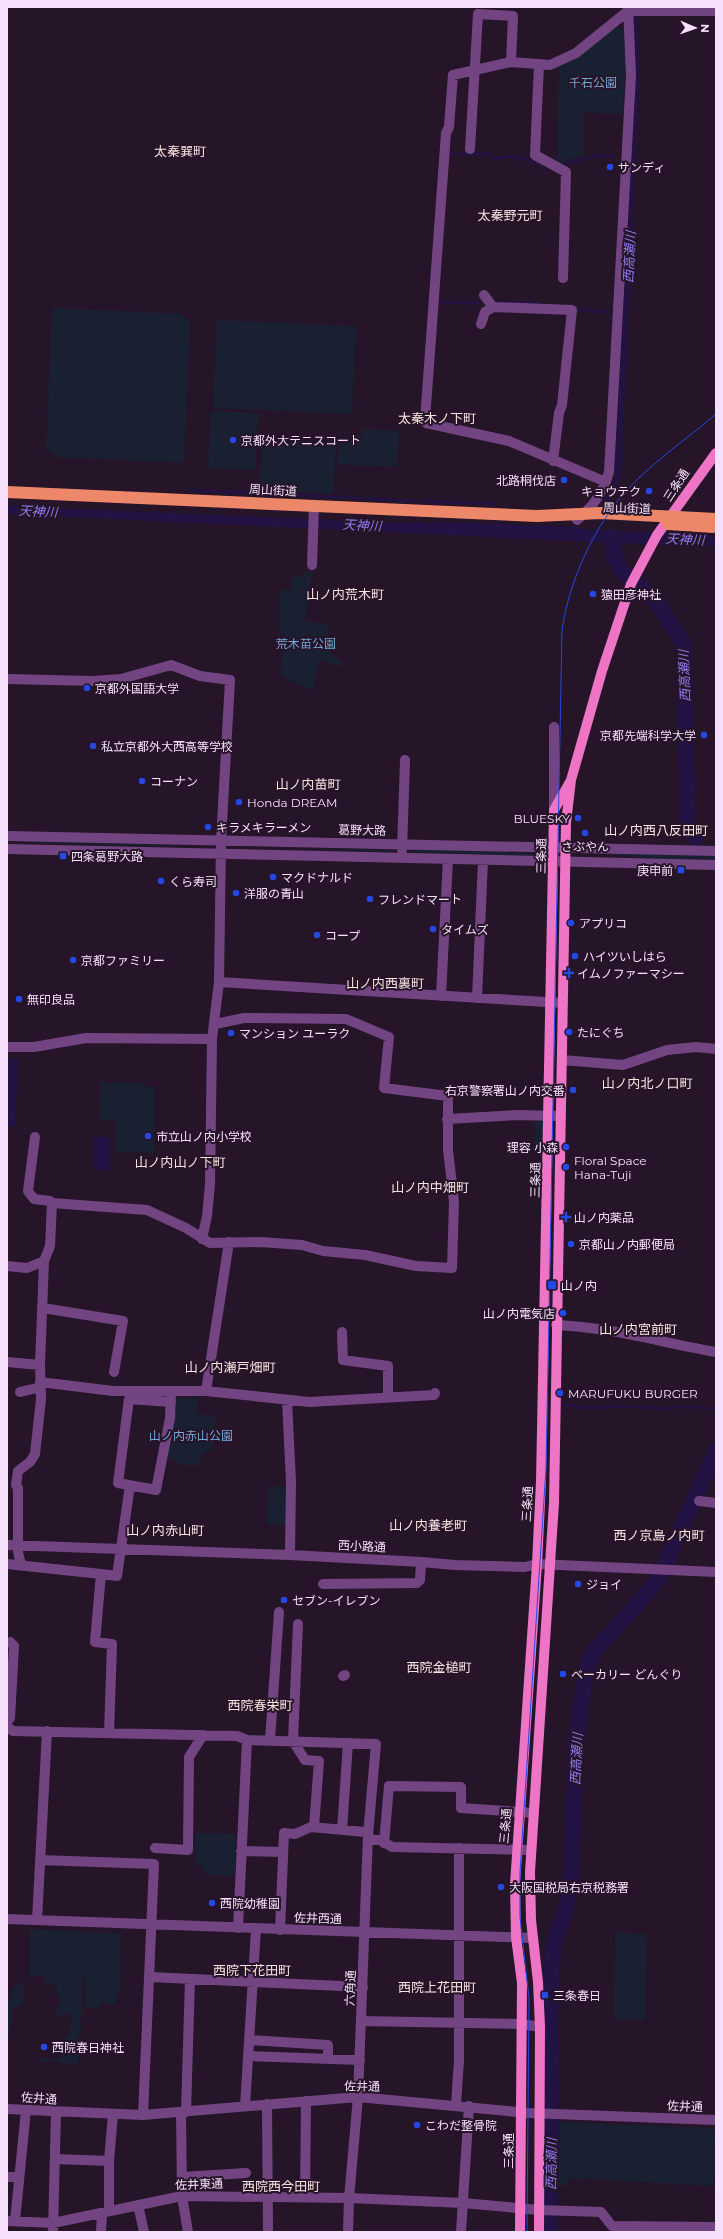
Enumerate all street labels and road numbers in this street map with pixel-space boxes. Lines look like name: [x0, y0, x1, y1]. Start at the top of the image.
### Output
street label: 三条通: [660, 466, 692, 504]
street label: 周山街道: [249, 481, 297, 499]
street label: 周山街道: [603, 500, 651, 516]
street label: 葛野大路: [338, 822, 386, 838]
street label: 三条通: [533, 838, 549, 874]
street label: 三条通: [527, 1162, 543, 1198]
street label: 三条通: [519, 1486, 535, 1522]
street label: 西小路通: [338, 1537, 386, 1555]
street label: 三条通: [496, 1807, 514, 1845]
street label: 佐井西通: [294, 1910, 342, 1926]
street label: 六角通: [342, 1970, 358, 2006]
street label: 佐井通: [344, 2078, 380, 2094]
street label: 佐井通: [21, 2089, 57, 2107]
street label: 佐井通: [667, 2098, 703, 2114]
street label: 三条通: [501, 2133, 516, 2169]
street label: 佐井東通: [175, 2176, 223, 2192]

